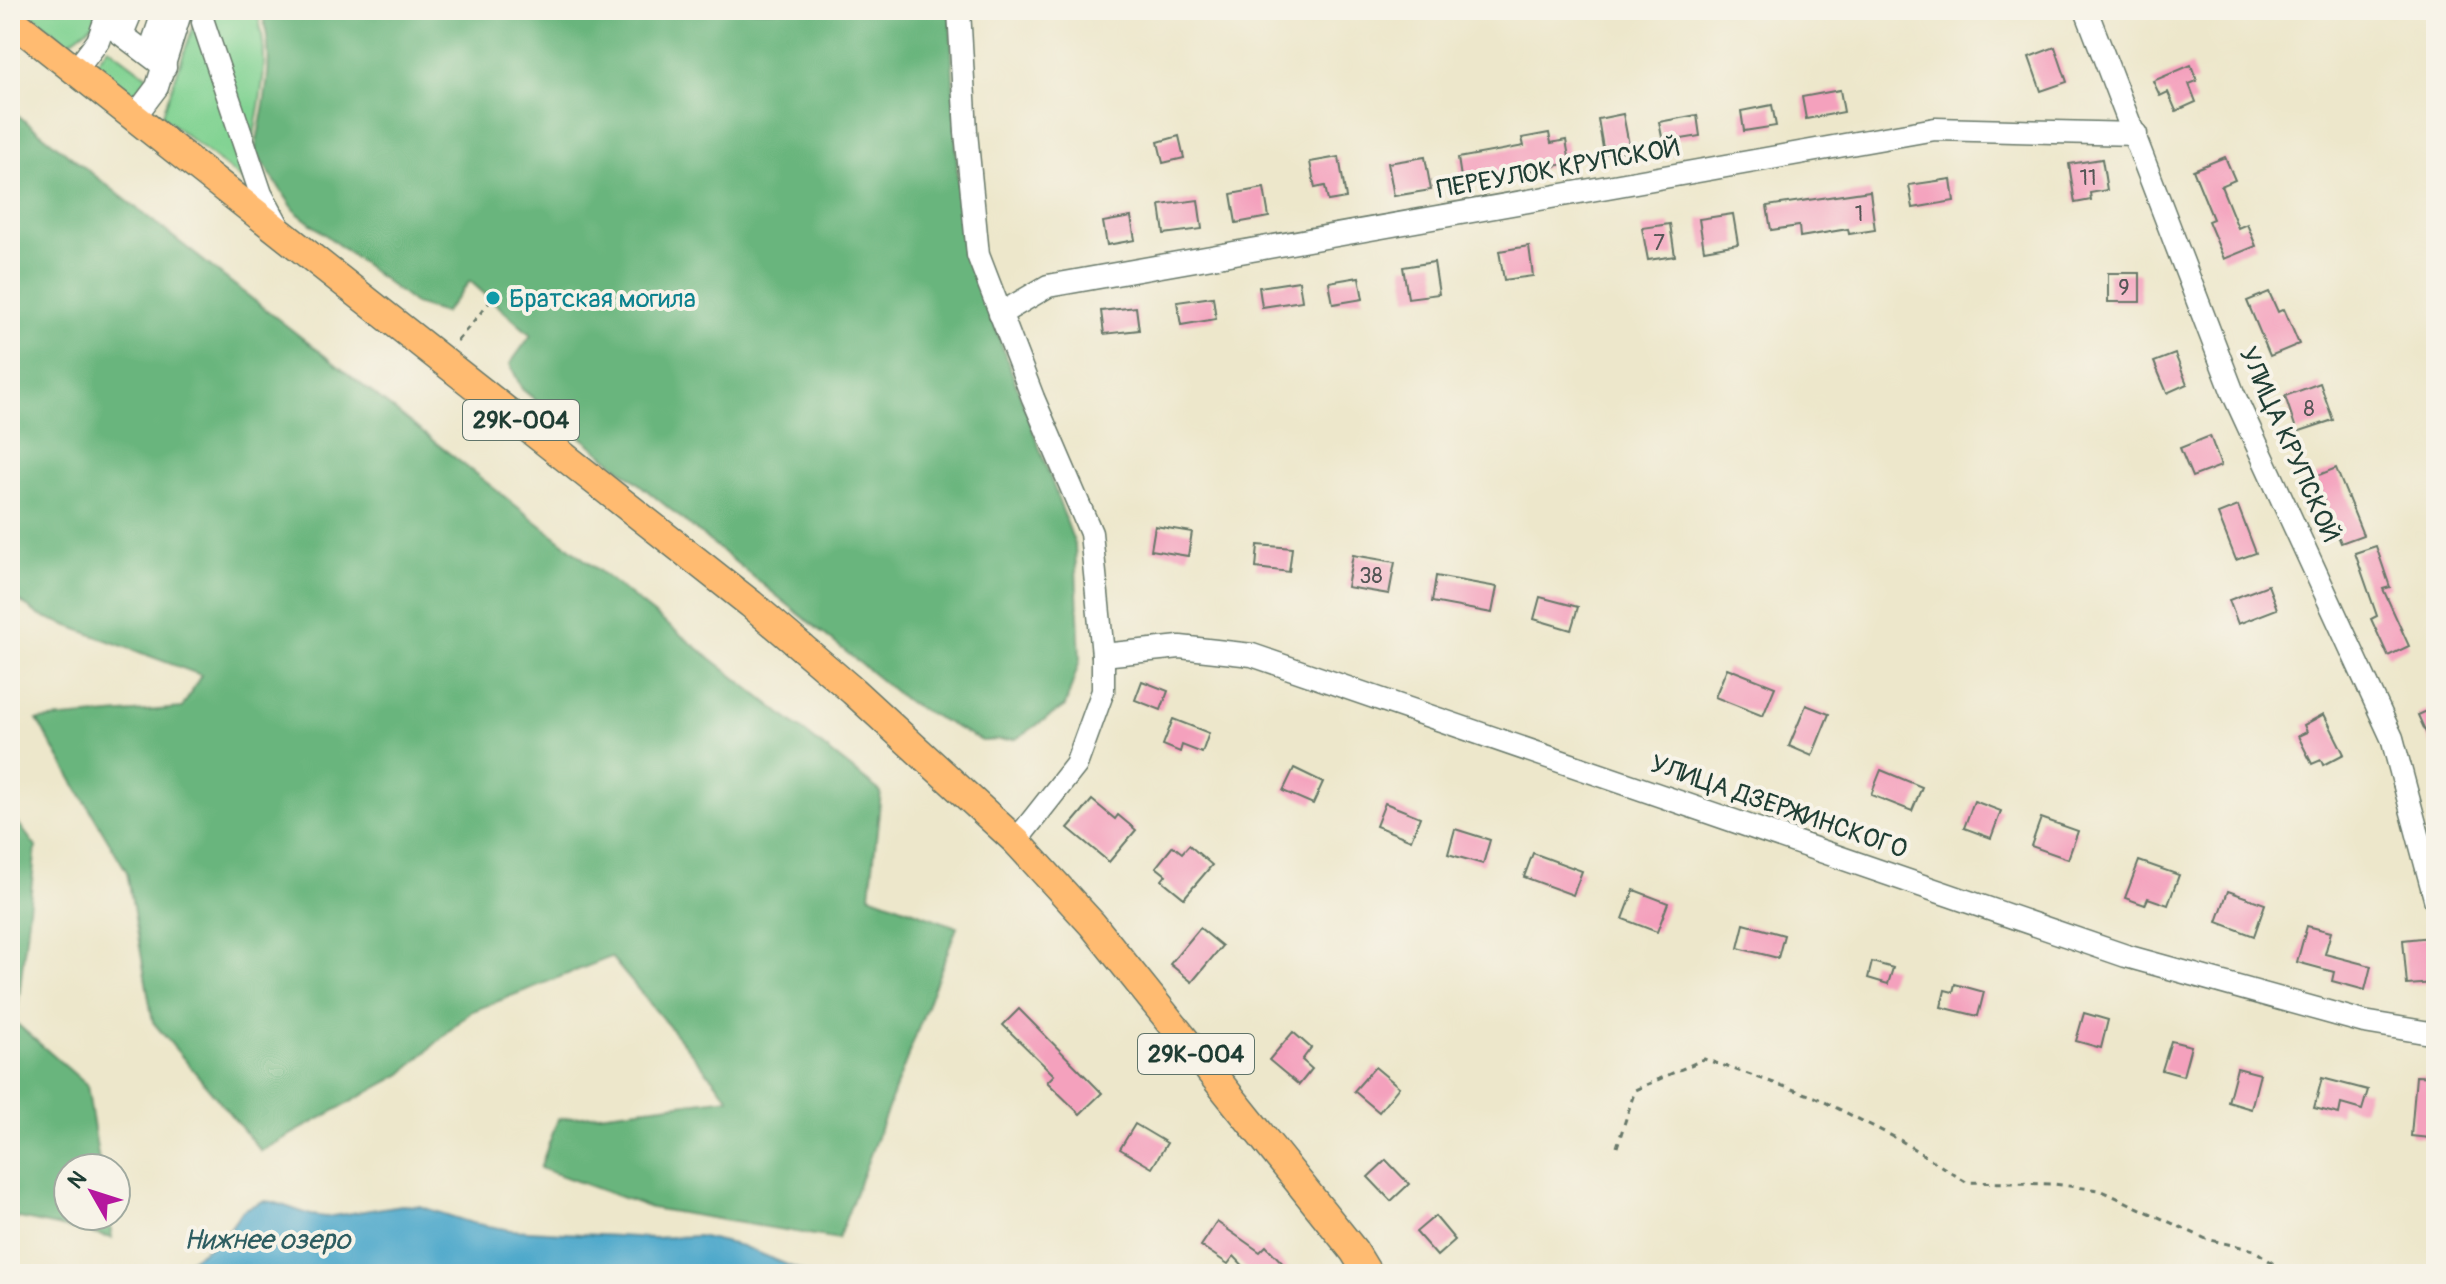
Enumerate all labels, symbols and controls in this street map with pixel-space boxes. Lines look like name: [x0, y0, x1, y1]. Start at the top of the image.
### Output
street label: ПЕРЕУЛОК КРУПСКОЙ: [1434, 132, 1682, 206]
house number: 11: [2079, 164, 2097, 192]
house number: 1: [1855, 200, 1863, 228]
house number: 7: [1653, 229, 1665, 257]
house number: 9: [2118, 274, 2130, 302]
place label: Братская могила: [509, 283, 696, 315]
marker: Братская могила: [484, 289, 502, 307]
street label: УЛИЦА КРУПСКОЙ: [2232, 342, 2346, 547]
house number: 8: [2303, 395, 2315, 423]
road number: 29К-004: [463, 400, 579, 440]
house number: 38: [1359, 562, 1383, 590]
street label: УЛИЦА ДЗЕРЖИНСКОГО: [1646, 748, 1911, 866]
road number: 29К-004: [1138, 1034, 1254, 1074]
north arrow: [52, 1152, 132, 1232]
text: N: [62, 1165, 93, 1195]
water label: Нижнее озеро: [184, 1223, 352, 1258]

